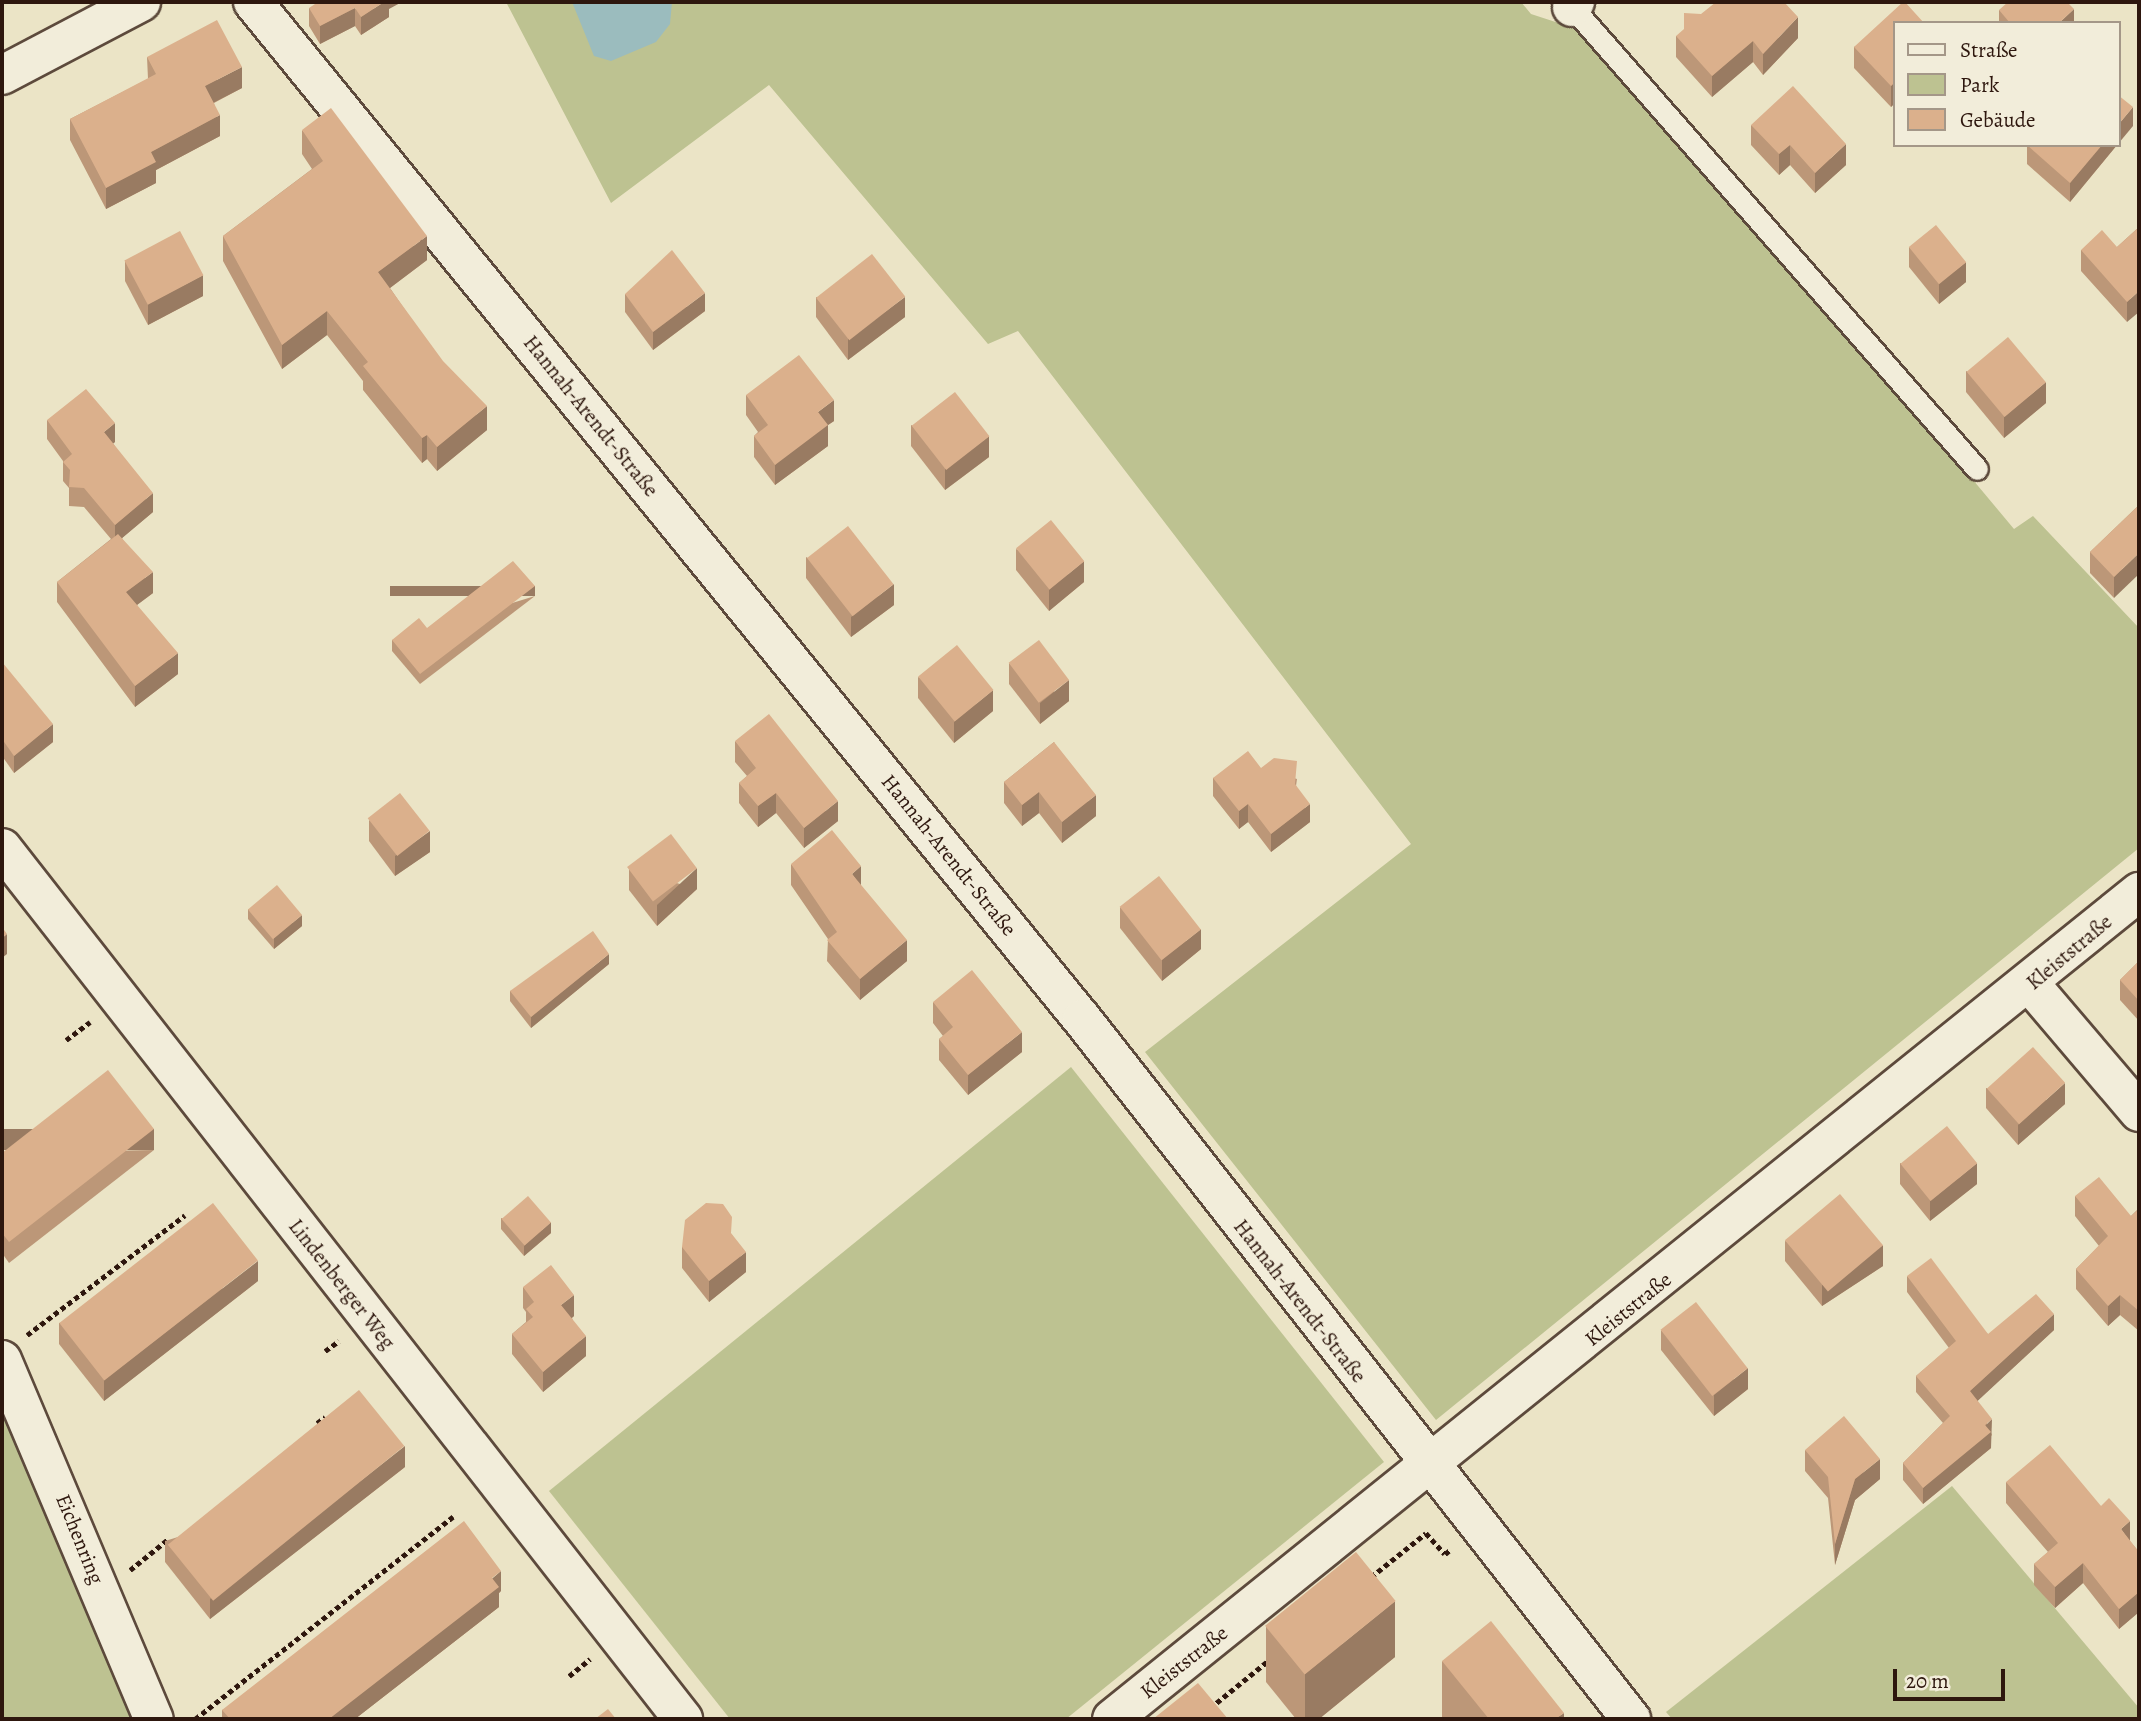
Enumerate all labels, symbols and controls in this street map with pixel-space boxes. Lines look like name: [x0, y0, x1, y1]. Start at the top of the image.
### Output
legend: [1892, 21, 2120, 147]
text: Straße: [1960, 36, 2018, 64]
text: Park: [1960, 71, 1999, 99]
text: Gebäude: [1960, 106, 2036, 134]
street label: Hannah-Arendt-Straße: [518, 330, 664, 502]
street label: Hannah-Arendt-Straße: [876, 769, 1022, 941]
street label: Kleiststraße: [2021, 909, 2117, 995]
street label: Lindenberger Weg: [283, 1214, 401, 1354]
street label: Hannah-Arendt-Straße: [1228, 1214, 1372, 1388]
street label: Kleiststraße: [1580, 1267, 1676, 1351]
street label: Eichenring: [51, 1490, 109, 1588]
street label: Kleiststraße: [1135, 1620, 1233, 1704]
scale bar: [1896, 1654, 2008, 1698]
text: 20 m: [1906, 1667, 1949, 1695]

